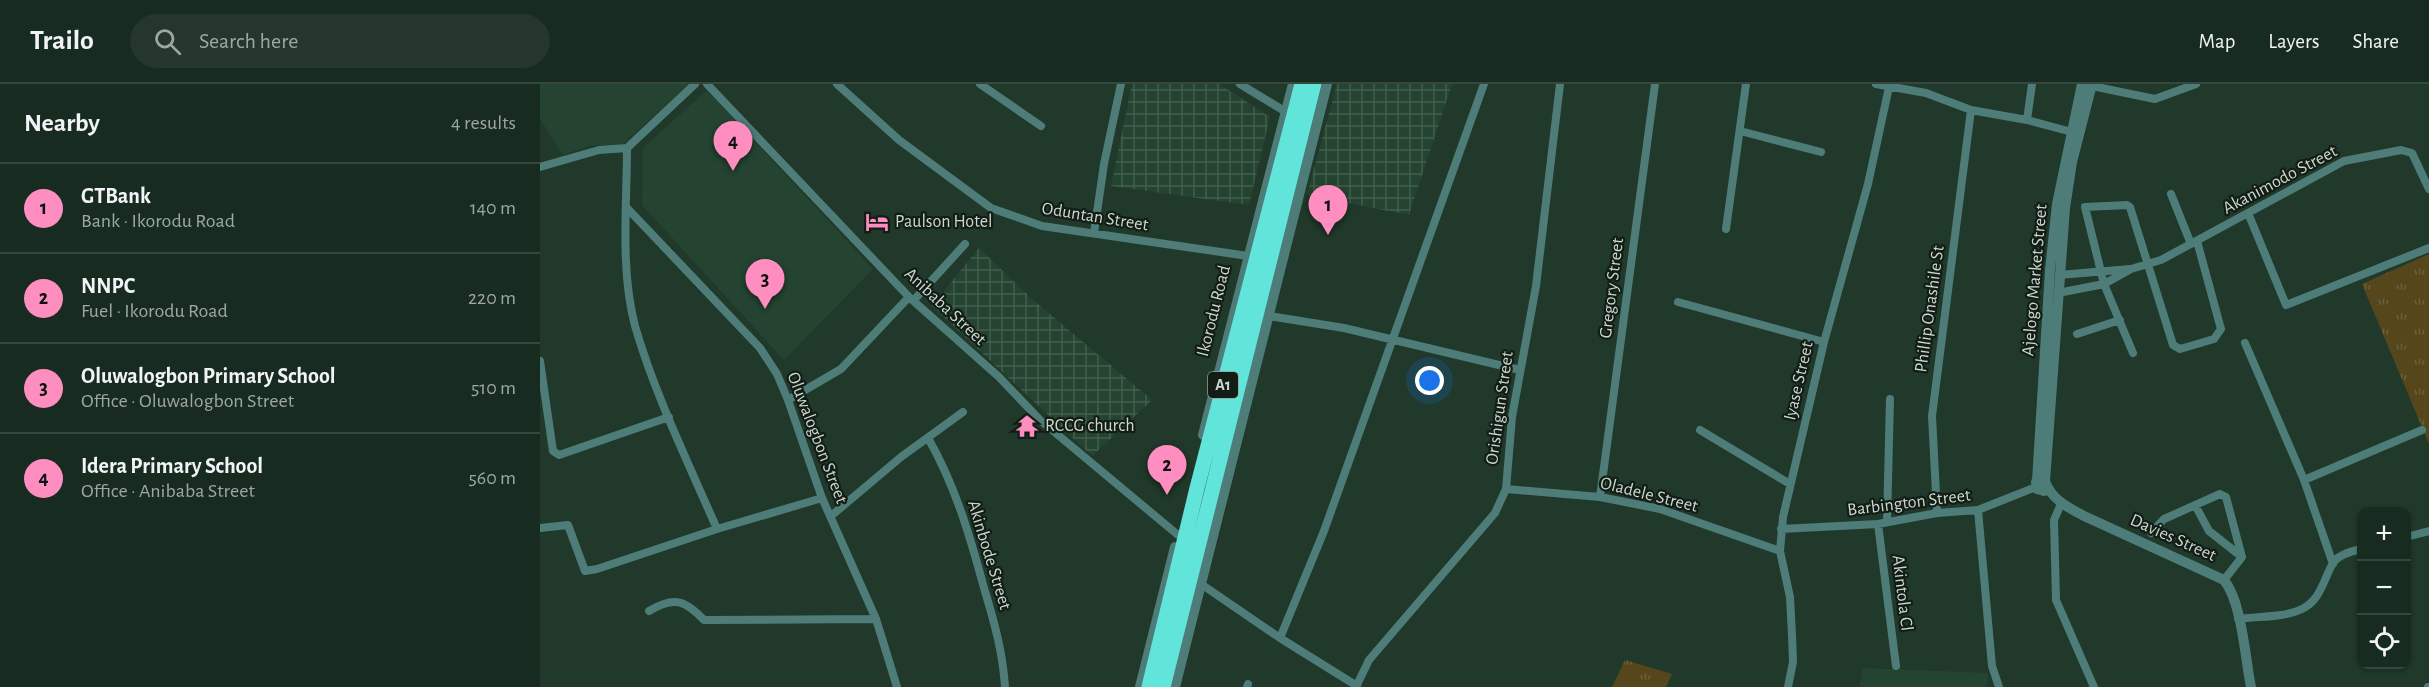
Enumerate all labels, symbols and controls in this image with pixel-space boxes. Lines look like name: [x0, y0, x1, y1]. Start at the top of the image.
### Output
search box: [130, 14, 550, 68]
icon: search: [151, 25, 184, 58]
text: Trailo: [30, 27, 94, 55]
text: Search here: [199, 30, 298, 52]
text: Map: [2199, 31, 2235, 52]
text: Layers: [2268, 31, 2319, 52]
text: Share: [2352, 31, 2399, 52]
text: Nearby: [24, 110, 100, 136]
text: 4 results: [451, 113, 516, 133]
pin: 4: [714, 122, 752, 171]
street label: Akanimodo Street: [2220, 142, 2340, 218]
text: GTBank: [81, 185, 151, 207]
pin: 1: [1308, 186, 1348, 235]
text: 1: [40, 198, 47, 218]
text: 140 m: [470, 198, 516, 218]
street label: Oduntan Street: [1040, 200, 1150, 234]
street label: Ajelogo Market Street: [2019, 203, 2051, 357]
hotel icon: Paulson Hotel: [864, 209, 890, 235]
text: Bank · Ikorodu Road: [81, 211, 235, 231]
place label: Paulson Hotel: [895, 213, 992, 231]
street label: Gregory Street: [1597, 237, 1627, 339]
street label: Phillip Onashile St: [1912, 244, 1948, 374]
pin: 3: [746, 260, 784, 309]
street label: Ikorodu Road: [1194, 264, 1234, 358]
street label: Anibaba Street: [901, 265, 989, 349]
text: NNPC: [81, 275, 135, 297]
text: 2: [39, 288, 48, 308]
text: 220 m: [468, 288, 516, 308]
text: Fuel · Ikorodu Road: [81, 301, 228, 321]
street label: Iyase Street: [1781, 340, 1817, 422]
street label: Orishigun Street: [1483, 350, 1517, 466]
text: Oluwalogbon Primary School: [81, 365, 336, 387]
your location: [1415, 366, 1444, 395]
street label: Oluwalogbon Street: [784, 370, 851, 507]
road number: A1: [1208, 372, 1238, 398]
text: 3: [39, 378, 48, 398]
text: 510 m: [471, 378, 516, 398]
text: Office · Oluwalogbon Street: [81, 391, 294, 411]
temple icon: RCCG church: [1014, 413, 1040, 439]
place label: RCCG church: [1045, 417, 1135, 435]
pin: 2: [1148, 446, 1186, 495]
text: Idera Primary School: [81, 455, 263, 477]
text: 4: [38, 468, 49, 488]
text: 560 m: [468, 468, 516, 488]
street label: Oladele Street: [1598, 474, 1700, 516]
text: Office · Anibaba Street: [81, 481, 255, 501]
street label: Barbington Street: [1846, 486, 1972, 519]
street label: Akinbode Street: [964, 498, 1014, 612]
map controls: [2357, 507, 2411, 669]
button: +: [2357, 507, 2411, 561]
street label: Davies Street: [2127, 511, 2219, 565]
street label: Akintola Cl: [1888, 554, 1916, 632]
button: −: [2357, 561, 2411, 615]
button: locate: [2357, 615, 2411, 669]

